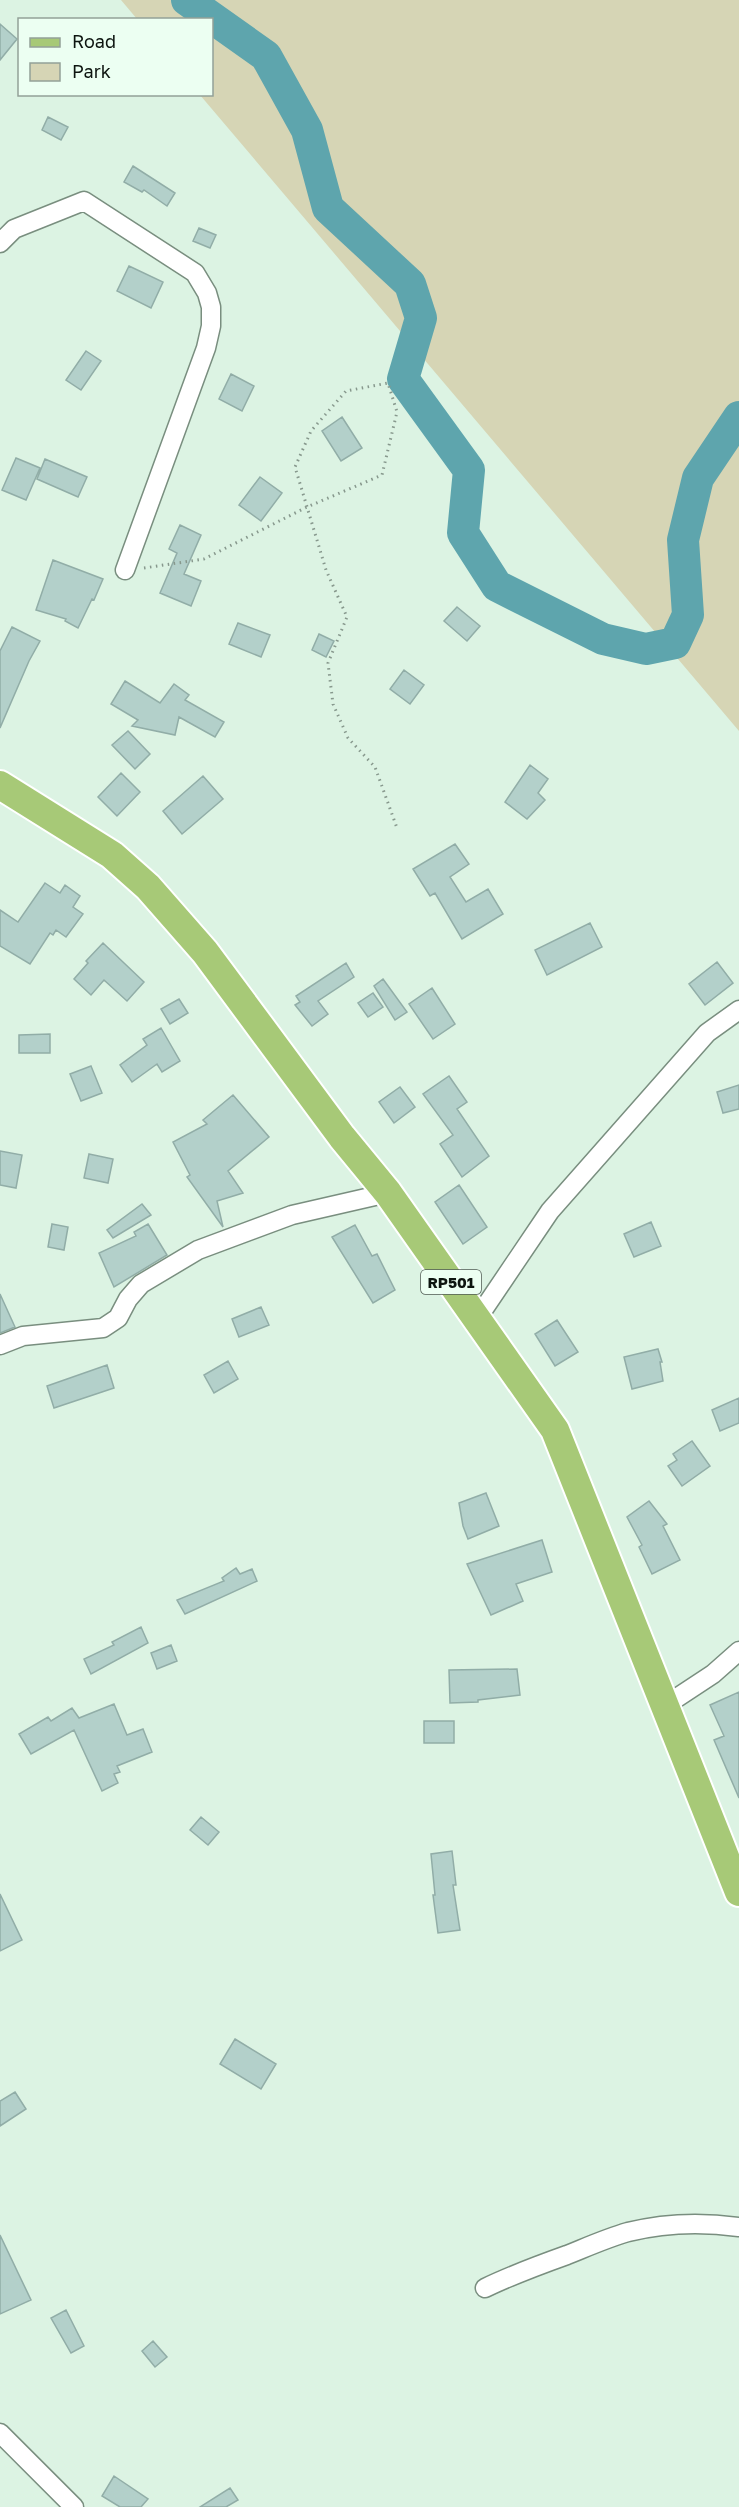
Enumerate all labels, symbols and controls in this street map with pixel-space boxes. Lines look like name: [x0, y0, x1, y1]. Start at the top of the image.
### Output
legend: [18, 18, 213, 96]
text: Road: [72, 30, 116, 52]
text: Park: [72, 60, 111, 82]
road number: RP501: [421, 1270, 481, 1294]

